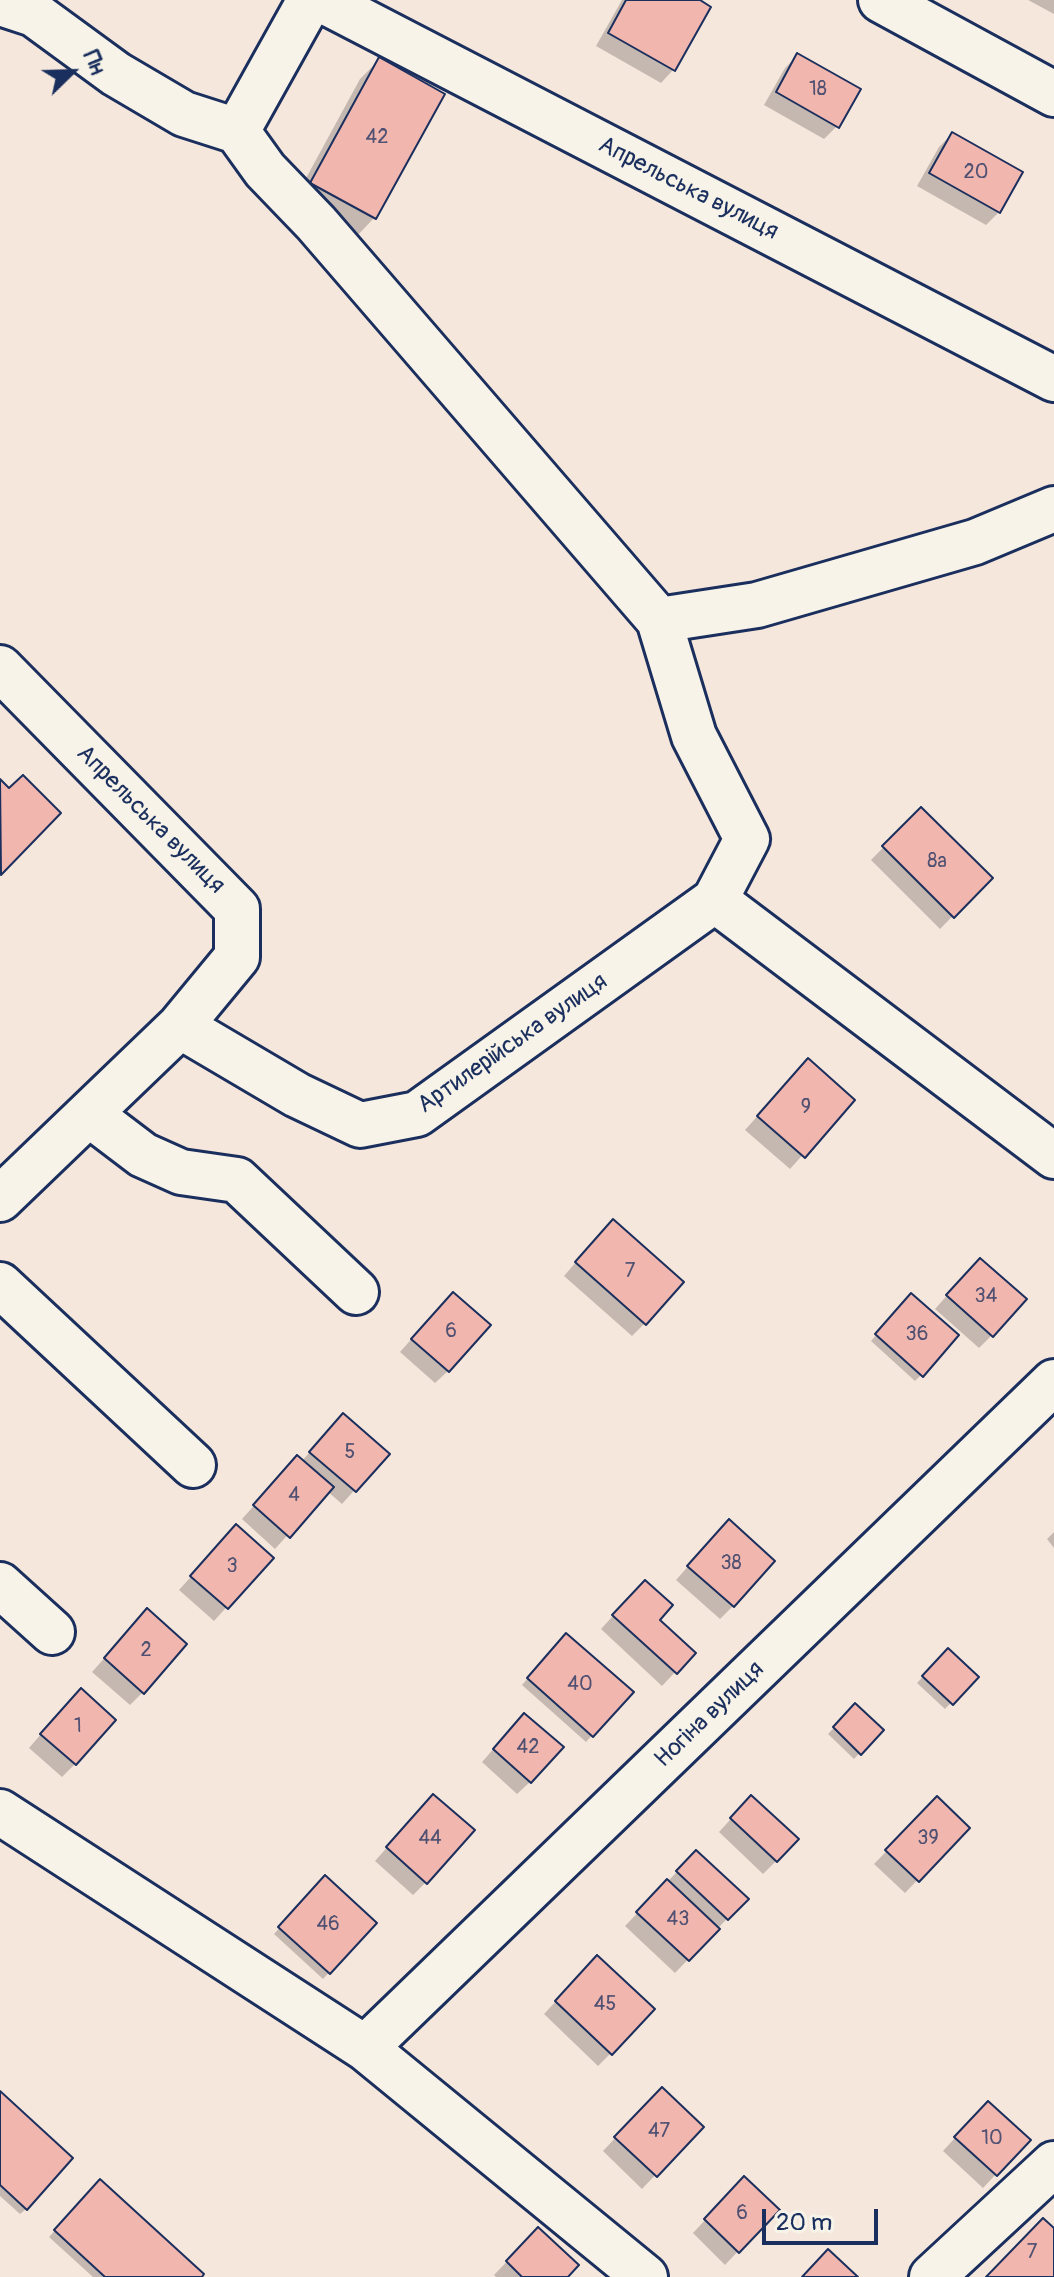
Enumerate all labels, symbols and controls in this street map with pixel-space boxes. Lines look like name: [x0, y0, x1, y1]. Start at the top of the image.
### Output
north arrow: [32, 32, 112, 112]
text: Пн: [76, 46, 112, 79]
house number: 18: [809, 78, 827, 102]
house number: 42: [366, 126, 388, 150]
street label: Апрельська вулиця: [593, 131, 783, 247]
house number: 20: [964, 161, 988, 185]
street label: Апрельська вулиця: [70, 740, 230, 900]
house number: 8а: [927, 850, 947, 874]
street label: Артилерійська вулиця: [413, 968, 613, 1120]
house number: 9: [801, 1096, 811, 1120]
house number: 7: [625, 1260, 635, 1284]
house number: 34: [975, 1285, 997, 1309]
house number: 6: [445, 1320, 457, 1344]
house number: 36: [906, 1323, 928, 1347]
house number: 5: [345, 1441, 355, 1465]
house number: 4: [288, 1484, 300, 1508]
house number: 38: [720, 1552, 742, 1576]
house number: 3: [226, 1555, 238, 1579]
house number: 2: [140, 1639, 152, 1663]
street label: Ногіна вулиця: [649, 1656, 771, 1774]
house number: 40: [567, 1673, 593, 1697]
house number: 1: [74, 1715, 82, 1739]
house number: 42: [517, 1736, 539, 1760]
house number: 44: [418, 1827, 442, 1851]
house number: 39: [917, 1827, 939, 1851]
house number: 43: [667, 1908, 689, 1932]
house number: 46: [316, 1913, 340, 1937]
house number: 45: [594, 1993, 616, 2017]
house number: 47: [648, 2120, 670, 2144]
house number: 10: [981, 2127, 1003, 2151]
scale bar: [766, 2193, 882, 2243]
house number: 6: [736, 2202, 748, 2226]
text: 20 m: [776, 2208, 832, 2237]
house number: 7: [1027, 2241, 1037, 2265]

